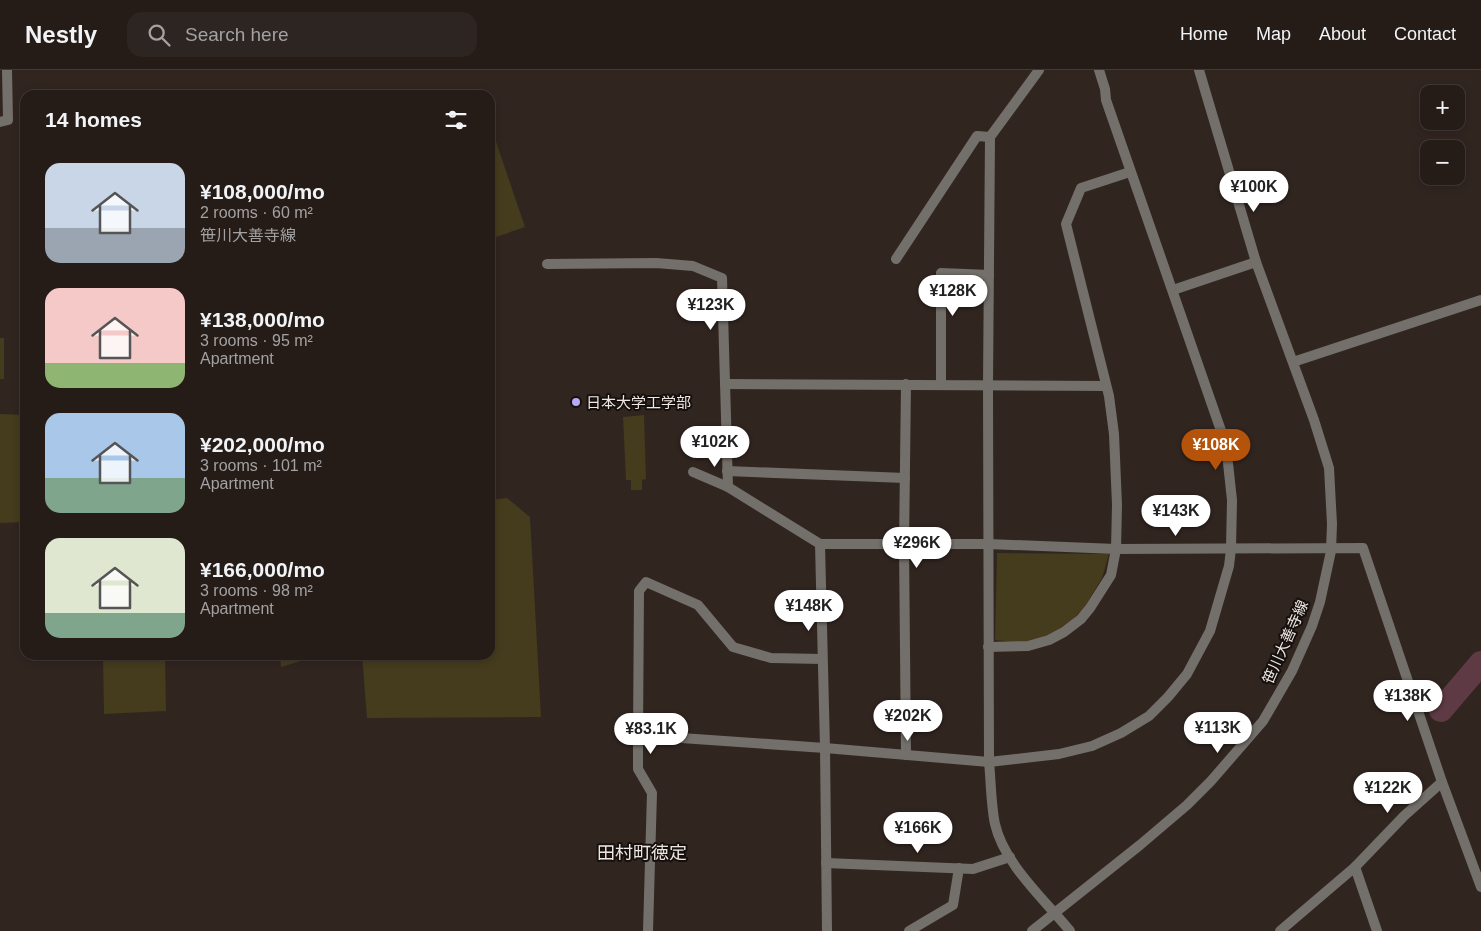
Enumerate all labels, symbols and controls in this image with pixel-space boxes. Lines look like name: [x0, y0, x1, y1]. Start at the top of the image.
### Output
search box: [127, 12, 477, 57]
text: Nestly: [25, 21, 97, 48]
icon: search: [145, 21, 173, 49]
text: Search here: [185, 24, 289, 45]
text: Home: [1180, 24, 1228, 44]
text: Map: [1256, 24, 1291, 44]
text: About: [1319, 24, 1366, 44]
text: Contact: [1394, 24, 1456, 44]
map controls: [1420, 85, 1465, 185]
button: +: [1420, 85, 1465, 130]
icon: filters: [442, 106, 470, 134]
text: 14 homes: [45, 108, 142, 131]
button: −: [1420, 140, 1465, 185]
pin: ¥100K: [1219, 170, 1289, 213]
text: ¥100K: [1230, 178, 1278, 195]
text: ¥108,000/mo: [200, 180, 325, 203]
icon: home: [85, 183, 145, 243]
text: 2 rooms · 60 m²: [200, 204, 313, 221]
text: 笹川大善寺線: [200, 227, 296, 244]
pin: ¥128K: [918, 274, 988, 317]
text: ¥128K: [929, 282, 977, 299]
pin: ¥123K: [676, 288, 746, 331]
text: ¥123K: [687, 296, 735, 313]
icon: home: [85, 308, 145, 368]
text: ¥138,000/mo: [200, 308, 325, 331]
text: 3 rooms · 95 m²: [200, 332, 313, 349]
text: Apartment: [200, 350, 274, 367]
place label: 日本大学工学部: [586, 394, 691, 411]
marker: 日本大学工学部: [570, 396, 582, 408]
pin: ¥102K: [680, 426, 750, 468]
pin: ¥108K: [1181, 428, 1251, 471]
icon: home: [85, 433, 145, 493]
text: ¥202,000/mo: [200, 433, 325, 456]
text: ¥102K: [691, 433, 739, 450]
text: ¥108K: [1192, 436, 1240, 453]
text: 3 rooms · 101 m²: [200, 457, 322, 474]
text: Apartment: [200, 475, 274, 492]
pin: ¥143K: [1141, 494, 1211, 537]
text: ¥143K: [1152, 502, 1200, 519]
pin: ¥296K: [882, 526, 952, 569]
text: ¥296K: [893, 534, 941, 551]
icon: home: [85, 558, 145, 618]
text: ¥166,000/mo: [200, 558, 325, 581]
text: 3 rooms · 98 m²: [200, 582, 313, 599]
pin: ¥148K: [774, 590, 844, 632]
text: ¥148K: [785, 597, 833, 614]
street label: 笹川大善寺線: [1259, 597, 1311, 687]
text: Apartment: [200, 600, 274, 617]
pin: ¥138K: [1373, 680, 1443, 722]
text: ¥138K: [1384, 687, 1432, 704]
pin: ¥202K: [873, 700, 943, 742]
text: ¥202K: [884, 707, 932, 724]
pin: ¥83.1K: [610, 712, 692, 755]
pin: ¥113K: [1183, 712, 1253, 754]
text: ¥113K: [1195, 719, 1241, 736]
text: ¥83.1K: [625, 720, 677, 737]
pin: ¥122K: [1353, 772, 1423, 814]
text: ¥122K: [1364, 779, 1412, 796]
pin: ¥166K: [883, 812, 953, 854]
text: ¥166K: [894, 819, 942, 836]
district label: 田村町徳定: [597, 843, 687, 863]

